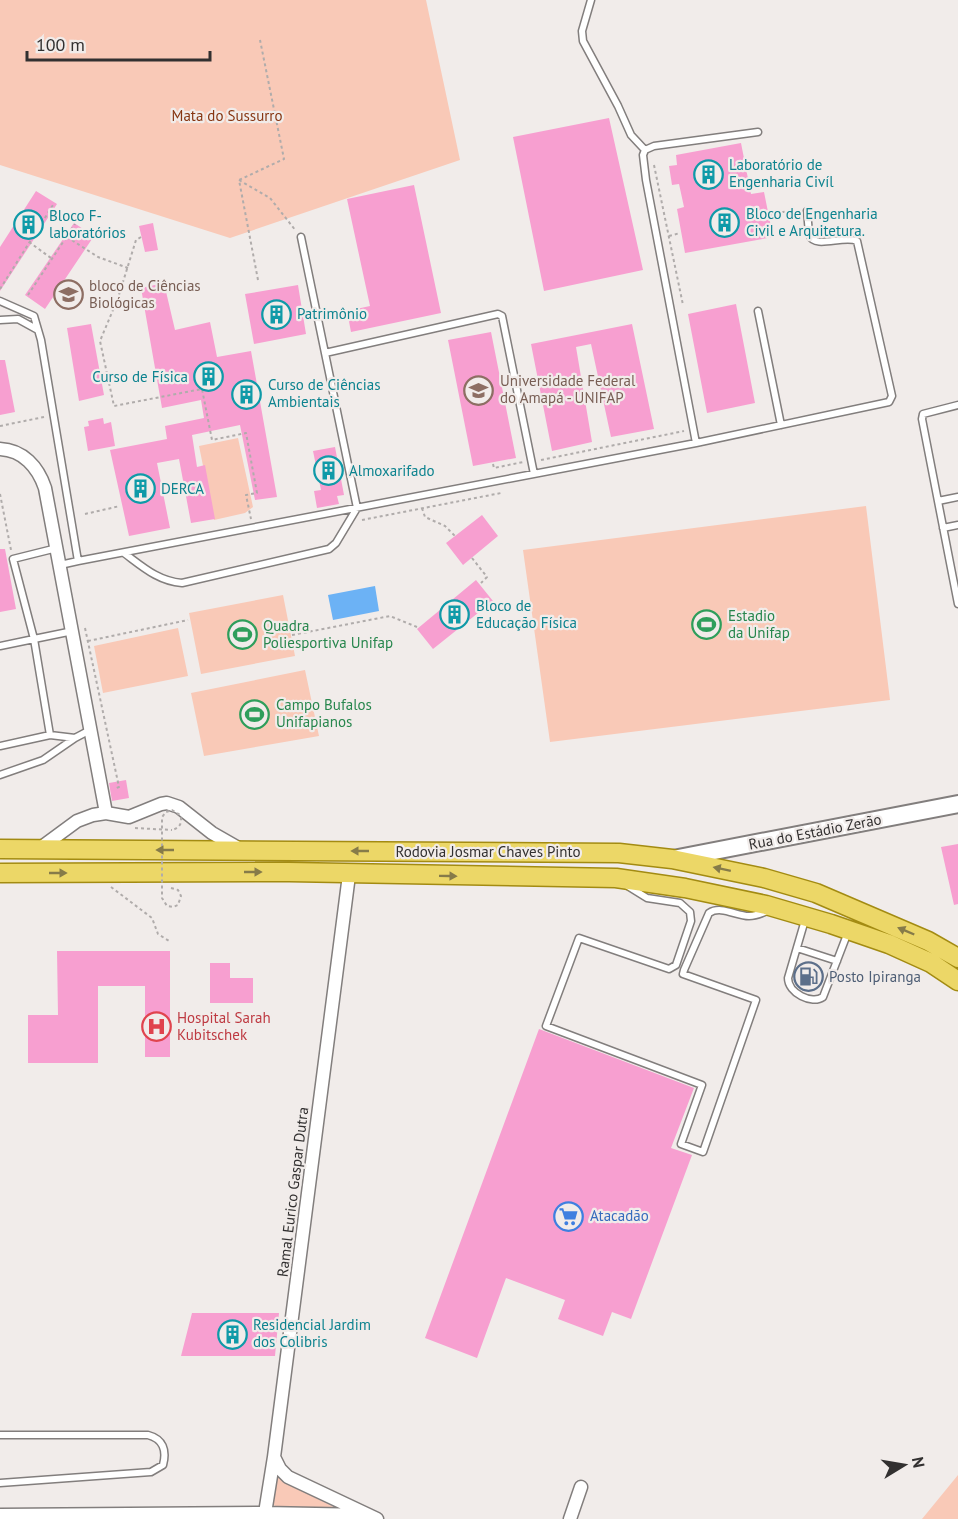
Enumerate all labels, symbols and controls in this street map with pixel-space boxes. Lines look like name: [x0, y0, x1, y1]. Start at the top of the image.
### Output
scale bar: [27, 24, 210, 62]
text: 100 m: [36, 33, 85, 56]
park label: Mata do Sussurro: [172, 106, 282, 125]
place label: Laboratório de Engenharia Civíl: [729, 155, 834, 191]
building icon: Laboratório de Engenharia Civíl: [692, 158, 724, 190]
place label: Bloco de Engenharia Civil e Arquitetura.: [746, 204, 878, 240]
place label: Bloco F- laboratórios: [49, 206, 126, 242]
building icon: Bloco de Engenharia Civil e Arquitetura.: [709, 207, 741, 239]
building icon: Bloco F- laboratórios: [12, 209, 44, 241]
place label: bloco de Ciências Biológicas: [89, 276, 201, 312]
school or university icon: bloco de Ciências Biológicas: [52, 279, 84, 311]
building icon: Patrimônio: [260, 298, 292, 330]
place label: Patrimônio: [297, 304, 367, 323]
building icon: Curso de Física: [193, 361, 225, 393]
place label: Curso de Física: [92, 367, 188, 386]
place label: Universidade Federal do Amapá - UNIFAP: [500, 371, 636, 407]
school or university icon: Universidade Federal do Amapá - UNIFAP: [463, 374, 495, 406]
place label: Curso de Ciências Ambientais: [268, 375, 381, 411]
building icon: Curso de Ciências Ambientais: [231, 378, 263, 410]
building icon: Almoxarifado: [312, 455, 344, 487]
place label: Almoxarifado: [349, 461, 435, 480]
building icon: DERCA: [124, 473, 156, 505]
place label: DERCA: [161, 479, 204, 498]
place label: Bloco de Educação Física: [476, 596, 577, 632]
building icon: Bloco de Educação Física: [439, 599, 471, 631]
place label: Estadio da Unifap: [728, 606, 790, 642]
sports icon: Estadio da Unifap: [691, 609, 723, 641]
place label: Quadra Poliesportiva Unifap: [263, 616, 393, 652]
sports icon: Quadra Poliesportiva Unifap: [226, 619, 258, 651]
place label: Campo Bufalos Unifapianos: [276, 695, 372, 731]
sports icon: Campo Bufalos Unifapianos: [239, 698, 271, 730]
street label: Rua do Estádio Zerão: [747, 809, 883, 854]
street label: Rodovia Josmar Chaves Pinto: [395, 842, 581, 861]
one-way arrow: [156, 845, 175, 855]
one-way arrow: [351, 846, 370, 856]
one-way arrow: [712, 864, 731, 874]
one-way arrow: [244, 867, 263, 877]
one-way arrow: [49, 868, 68, 878]
one-way arrow: [439, 871, 458, 881]
one-way arrow: [896, 926, 914, 936]
fuel station icon: Posto Ipiranga: [792, 961, 824, 993]
place label: Posto Ipiranga: [829, 967, 921, 986]
place label: Hospital Sarah Kubitschek: [177, 1008, 271, 1044]
hospital icon: Hospital Sarah Kubitschek: [140, 1011, 172, 1043]
street label: Ramal Eurico Gaspar Dutra: [273, 1106, 312, 1278]
supermarket icon: Atacadão: [553, 1200, 585, 1232]
place label: Atacadão: [590, 1206, 649, 1225]
place label: Residencial Jardim dos Colibris: [253, 1315, 371, 1351]
building icon: Residencial Jardim dos Colibris: [216, 1318, 248, 1350]
north arrow: [874, 1435, 934, 1495]
text: N: [908, 1455, 930, 1469]

